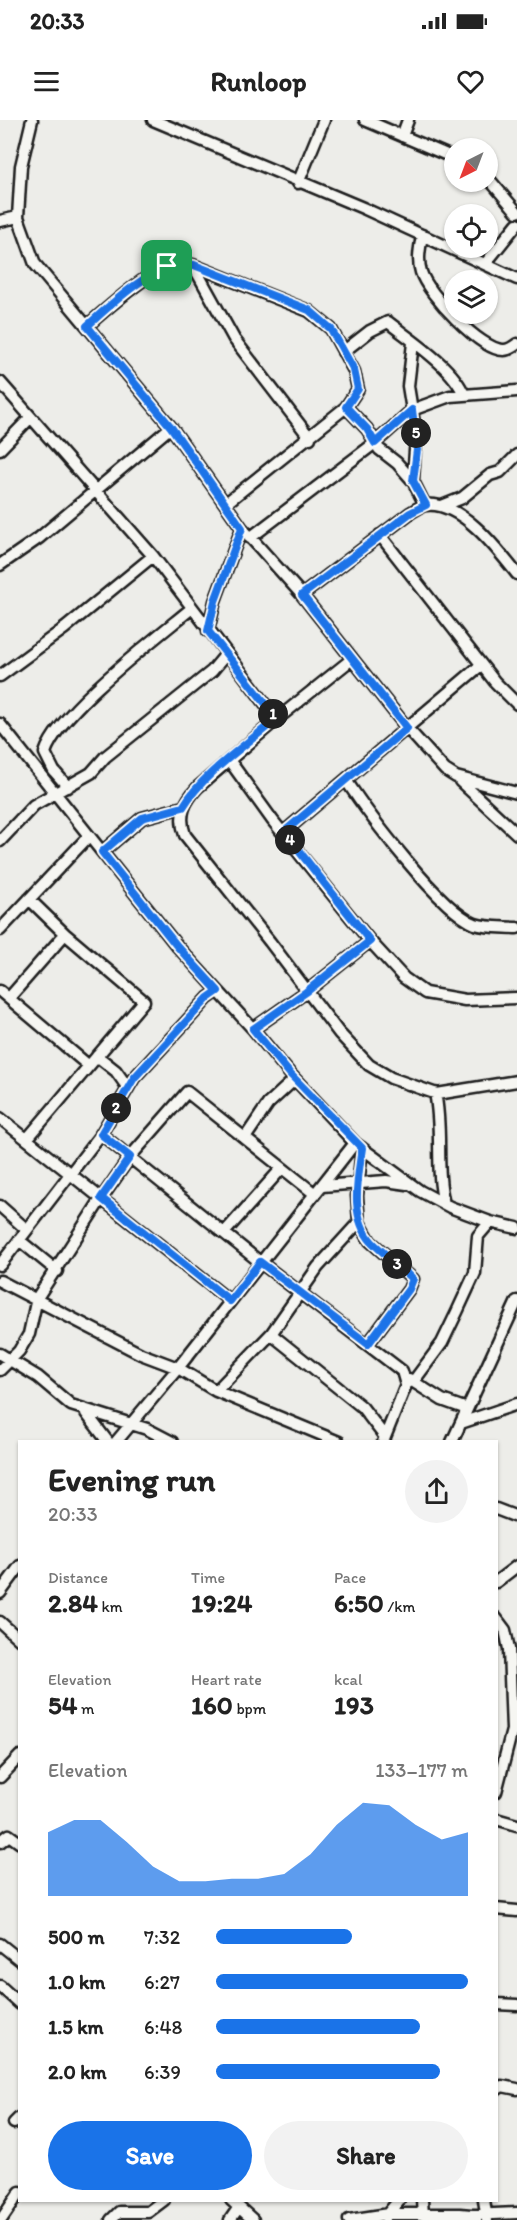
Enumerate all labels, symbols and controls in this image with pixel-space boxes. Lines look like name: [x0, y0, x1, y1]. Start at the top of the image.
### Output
text: 20:33: [30, 8, 85, 35]
icon: menu: [30, 65, 63, 98]
text: Runloop: [211, 65, 306, 98]
icon: heart: [454, 65, 487, 98]
north arrow: [444, 138, 498, 192]
map controls: [444, 138, 498, 324]
button: locate: [444, 204, 498, 258]
pin: [141, 240, 192, 291]
icon: arrive: [150, 249, 183, 282]
button: layers: [444, 270, 498, 324]
pin: 5: [401, 418, 431, 448]
text: 5: [412, 423, 420, 442]
pin: 1: [258, 699, 288, 729]
text: 1: [269, 704, 277, 723]
pin: 4: [275, 825, 305, 855]
text: 4: [285, 830, 295, 849]
pin: 2: [101, 1093, 131, 1123]
text: 2: [112, 1098, 120, 1117]
pin: 3: [382, 1249, 412, 1279]
text: 3: [393, 1254, 401, 1273]
text: Evening run: [48, 1460, 215, 1499]
button: share: [405, 1460, 468, 1523]
text: 20:33: [48, 1502, 98, 1526]
text: Distance: [48, 1568, 108, 1587]
text: Time: [191, 1568, 225, 1587]
text: Pace: [334, 1568, 366, 1587]
text: 2.84: [48, 1587, 98, 1619]
text: 19:24: [191, 1587, 252, 1619]
text: 6:50: [334, 1587, 384, 1619]
text: km: [98, 1597, 123, 1616]
text: /km: [384, 1597, 415, 1616]
text: Elevation: [48, 1670, 112, 1689]
text: Heart rate: [191, 1670, 262, 1689]
text: kcal: [334, 1670, 362, 1689]
text: 54: [48, 1689, 77, 1721]
text: 160: [191, 1689, 233, 1721]
text: 193: [334, 1689, 374, 1721]
text: m: [77, 1699, 94, 1718]
text: bpm: [233, 1699, 266, 1718]
text: Elevation: [48, 1758, 127, 1782]
text: 133–177 m: [375, 1758, 468, 1782]
text: 500 m: [48, 1925, 104, 1949]
text: 7:32: [144, 1925, 180, 1949]
text: 1.0 km: [48, 1970, 105, 1994]
text: 6:27: [144, 1970, 180, 1994]
text: 1.5 km: [48, 2015, 104, 2039]
text: 6:48: [144, 2015, 182, 2039]
text: 2.0 km: [48, 2060, 107, 2084]
text: 6:39: [144, 2060, 181, 2084]
button: Save: [48, 2121, 252, 2190]
button: Share: [264, 2121, 468, 2190]

